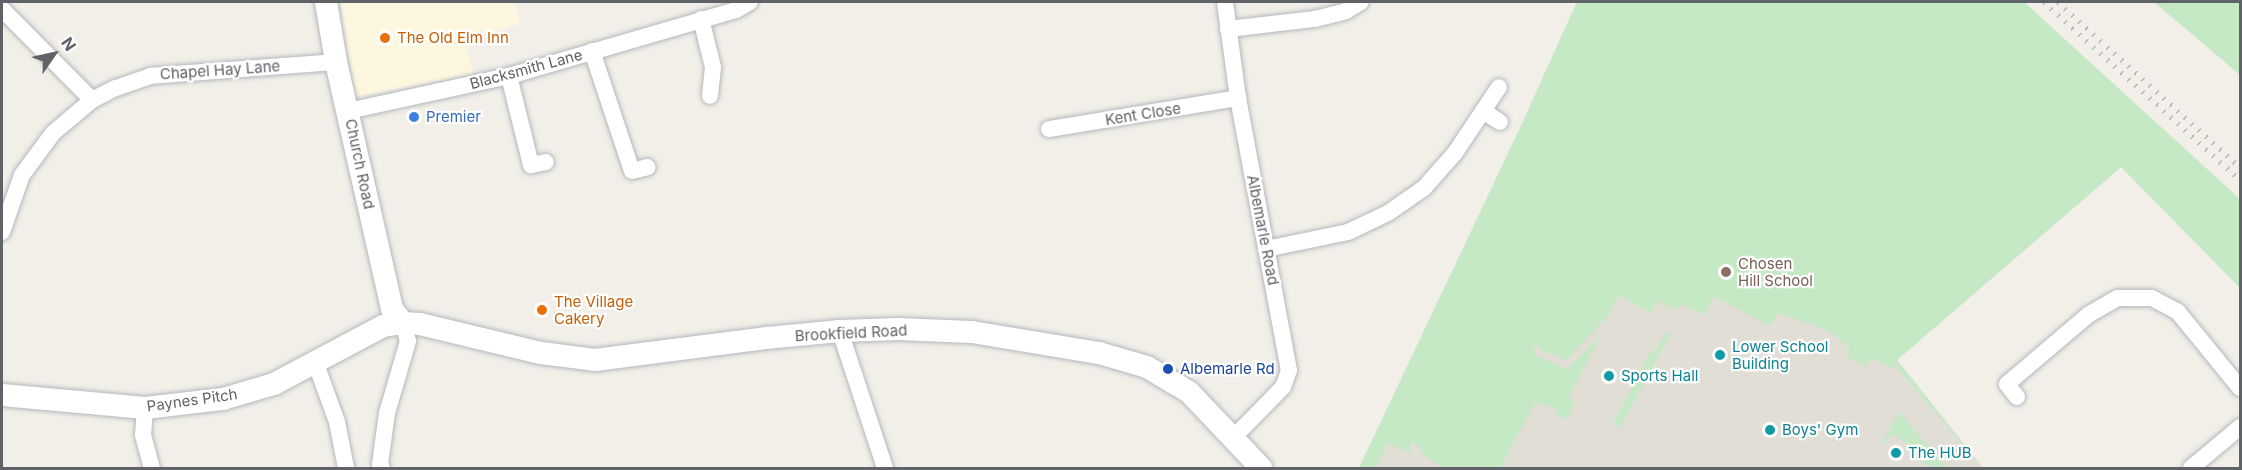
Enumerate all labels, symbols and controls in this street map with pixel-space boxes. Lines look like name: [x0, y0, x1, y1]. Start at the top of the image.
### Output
north arrow: [24, 24, 84, 84]
place label: The Old Elm Inn: [397, 29, 509, 47]
marker: The Old Elm Inn: [378, 31, 392, 45]
text: N: [57, 33, 81, 55]
street label: Blacksmith Lane: [468, 45, 584, 93]
street label: Chapel Hay Lane: [159, 57, 281, 83]
street label: Kent Close: [1104, 99, 1182, 129]
place label: Premier: [426, 108, 481, 126]
marker: Premier: [407, 110, 421, 124]
street label: Church Road: [342, 117, 378, 211]
street label: Albemarle Road: [1243, 173, 1283, 287]
place label: Chosen Hill School: [1738, 254, 1813, 289]
marker: Chosen Hill School: [1719, 265, 1733, 279]
place label: The Village Cakery: [554, 292, 633, 327]
marker: The Village Cakery: [535, 303, 549, 317]
street label: Brookfield Road: [794, 321, 908, 345]
place label: Lower School Building: [1732, 337, 1829, 372]
marker: Lower School Building: [1713, 348, 1727, 362]
place label: Albemarle Rd: [1180, 360, 1275, 378]
marker: Albemarle Rd: [1161, 362, 1175, 376]
place label: Sports Hall: [1621, 367, 1698, 385]
marker: Sports Hall: [1602, 369, 1616, 383]
street label: Paynes Pitch: [146, 385, 238, 415]
place label: Boys' Gym: [1782, 421, 1858, 439]
marker: Boys' Gym: [1763, 423, 1777, 437]
place label: The HUB: [1908, 444, 1972, 462]
marker: The HUB: [1889, 446, 1903, 460]

